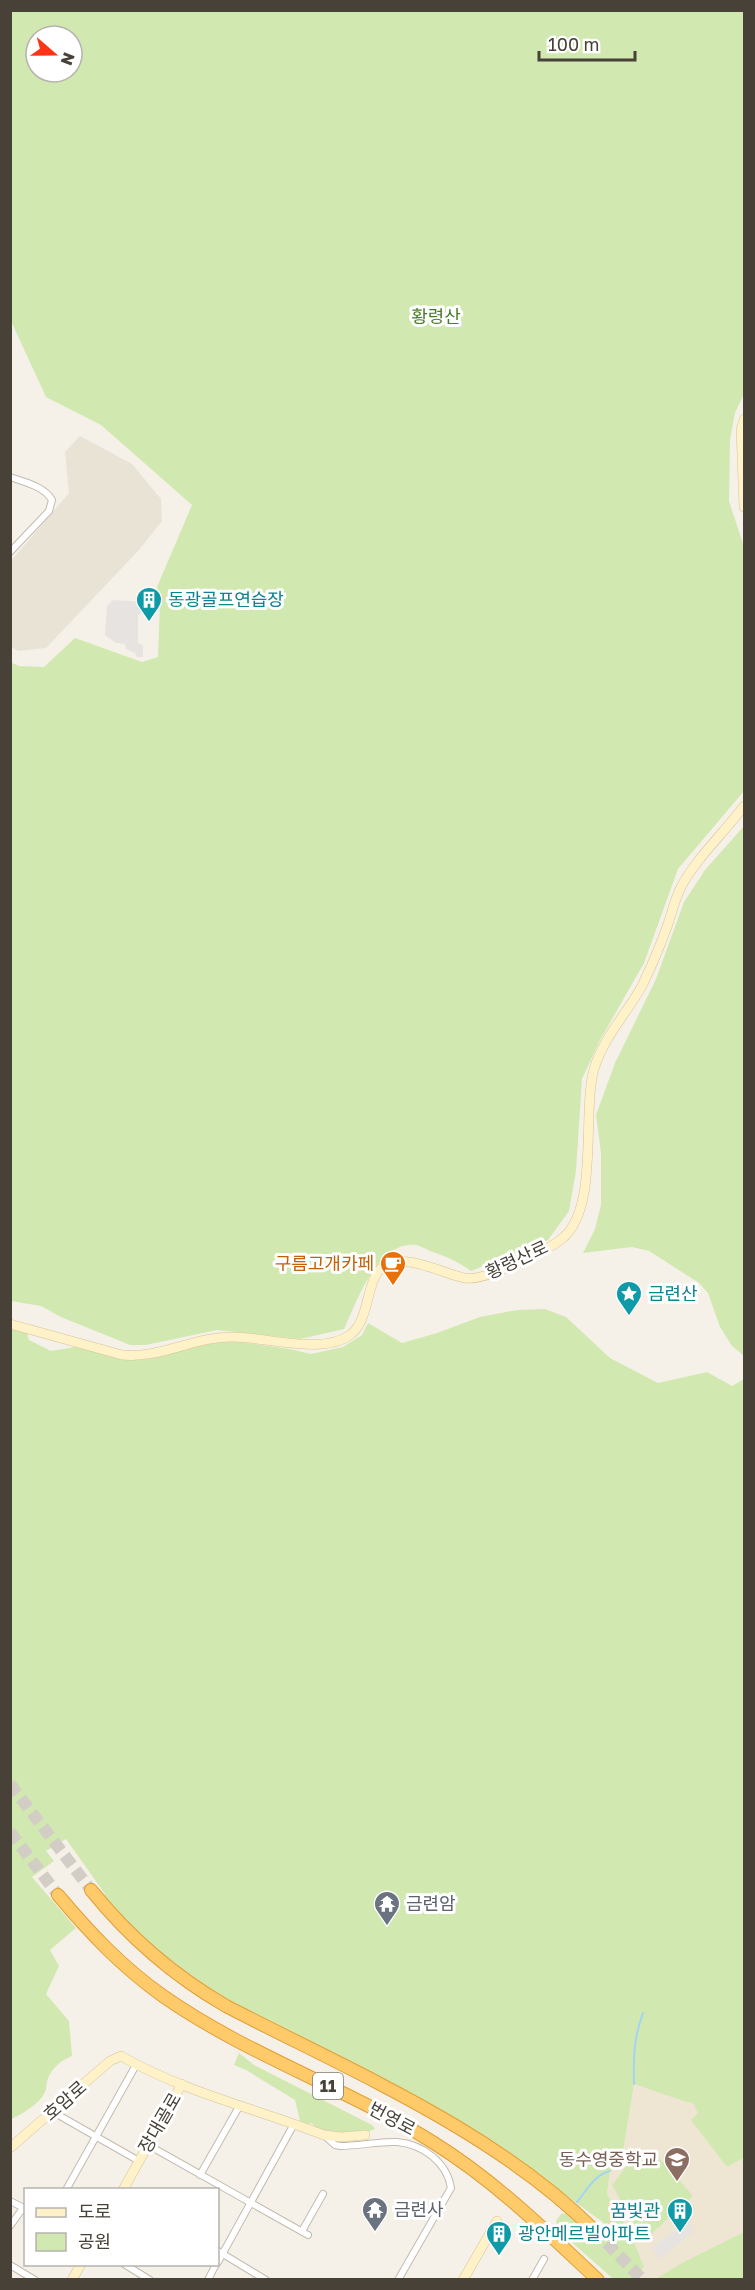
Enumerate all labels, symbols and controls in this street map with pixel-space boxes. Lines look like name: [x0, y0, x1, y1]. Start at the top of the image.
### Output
north arrow: [24, 24, 84, 84]
scale bar: [539, 24, 635, 62]
text: 100 m: [548, 33, 599, 55]
text: N: [57, 50, 80, 68]
park label: 황령산: [411, 305, 461, 327]
building icon: 동광골프연습장: [134, 585, 164, 623]
place label: 동광골프연습장: [168, 588, 284, 610]
street label: 황령산로: [482, 1235, 551, 1283]
cafe icon: 구름고개카페: [378, 1249, 408, 1287]
place label: 구름고개카페: [275, 1252, 374, 1274]
place icon: 금련산: [614, 1279, 644, 1317]
place label: 금련산: [648, 1282, 698, 1304]
temple icon: 금련암: [372, 1889, 402, 1927]
place label: 금련암: [406, 1892, 456, 1914]
road number: 11: [313, 2073, 343, 2099]
street label: 호암로: [38, 2076, 90, 2125]
street label: 장대골로: [133, 2088, 185, 2157]
street label: 번영로: [365, 2097, 420, 2139]
school or university icon: 동수영중학교: [662, 2145, 692, 2183]
place label: 동수영중학교: [559, 2148, 658, 2170]
legend: [24, 2188, 219, 2266]
temple icon: 금련사: [360, 2195, 390, 2233]
building icon: 꿈빛관: [665, 2196, 695, 2234]
place label: 금련사: [394, 2198, 444, 2220]
place label: 꿈빛관: [610, 2199, 660, 2221]
text: 도로: [78, 2200, 111, 2222]
building icon: 광안메르빌아파트: [484, 2219, 514, 2257]
place label: 광안메르빌아파트: [518, 2222, 650, 2244]
text: 공원: [78, 2230, 111, 2252]

